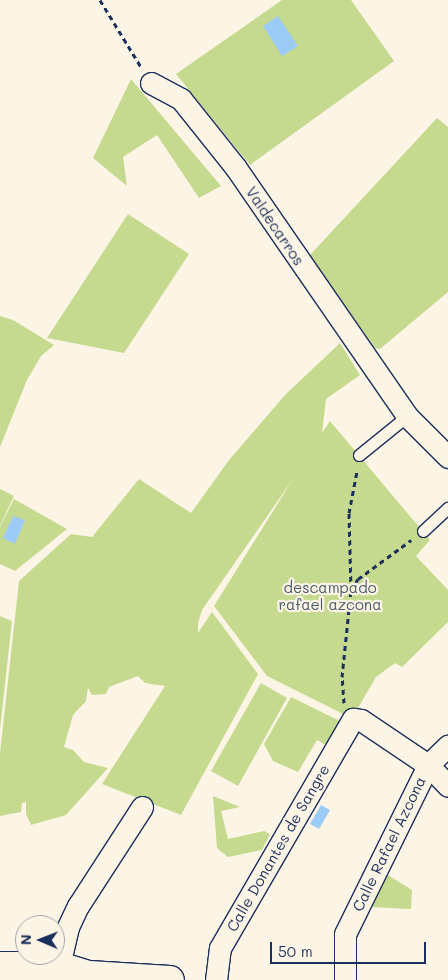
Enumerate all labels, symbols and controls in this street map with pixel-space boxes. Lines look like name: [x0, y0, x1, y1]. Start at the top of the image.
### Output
street label: Valdecarros: [242, 183, 308, 269]
park label: descampado rafael azcona: [279, 578, 381, 613]
street label: Calle Donantes de Sangre: [223, 761, 333, 935]
street label: Calle Rafael Azcona: [349, 774, 429, 914]
north arrow: [15, 915, 65, 965]
scale bar: [273, 932, 429, 964]
text: N: [16, 934, 35, 945]
text: 50 m: [278, 941, 313, 961]

